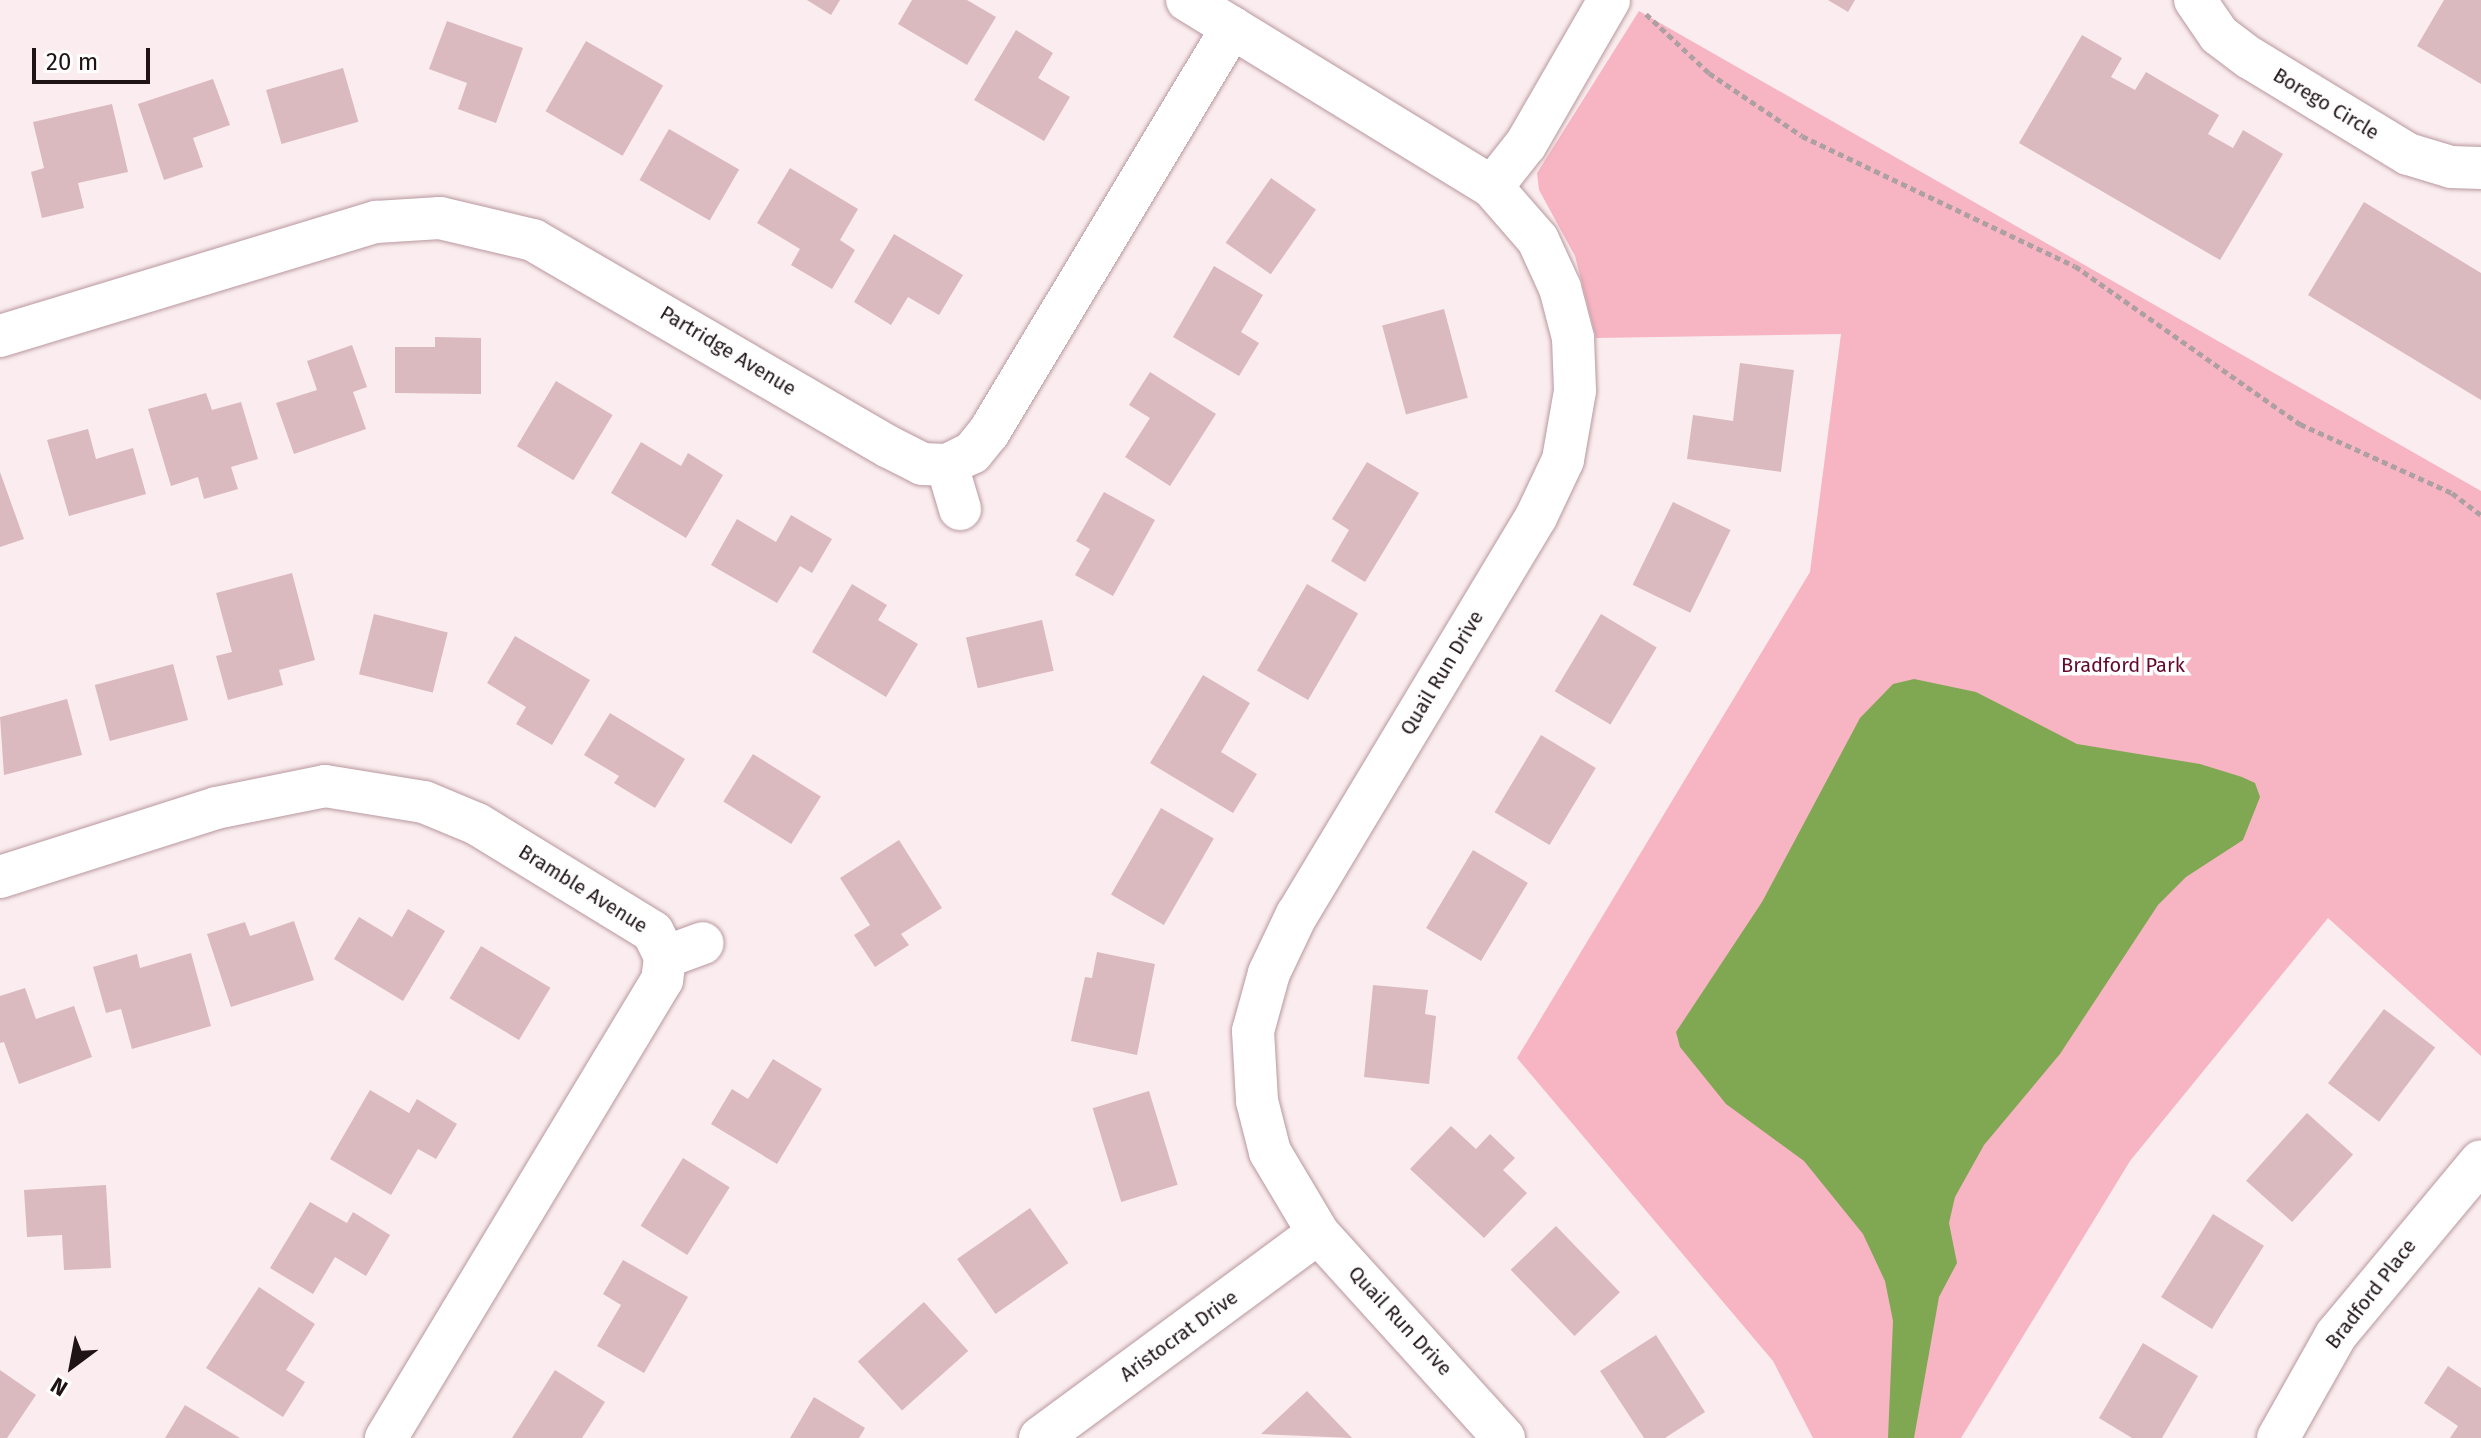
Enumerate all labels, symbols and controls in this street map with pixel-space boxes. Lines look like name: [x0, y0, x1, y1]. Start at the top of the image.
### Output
scale bar: [36, 32, 154, 82]
text: 20 m: [46, 48, 98, 76]
street label: Borego Circle: [2269, 63, 2383, 145]
street label: Partridge Avenue: [656, 301, 800, 401]
street label: Quail Run Drive: [1395, 606, 1489, 740]
park label: Bradford Park: [2061, 653, 2185, 677]
street label: Bramble Avenue: [514, 840, 652, 938]
street label: Bradford Place: [2321, 1234, 2421, 1354]
street label: Quail Run Drive: [1343, 1261, 1457, 1381]
street label: Aristocrat Drive: [1115, 1285, 1243, 1387]
north arrow: [32, 1326, 112, 1406]
text: N: [46, 1371, 72, 1402]

